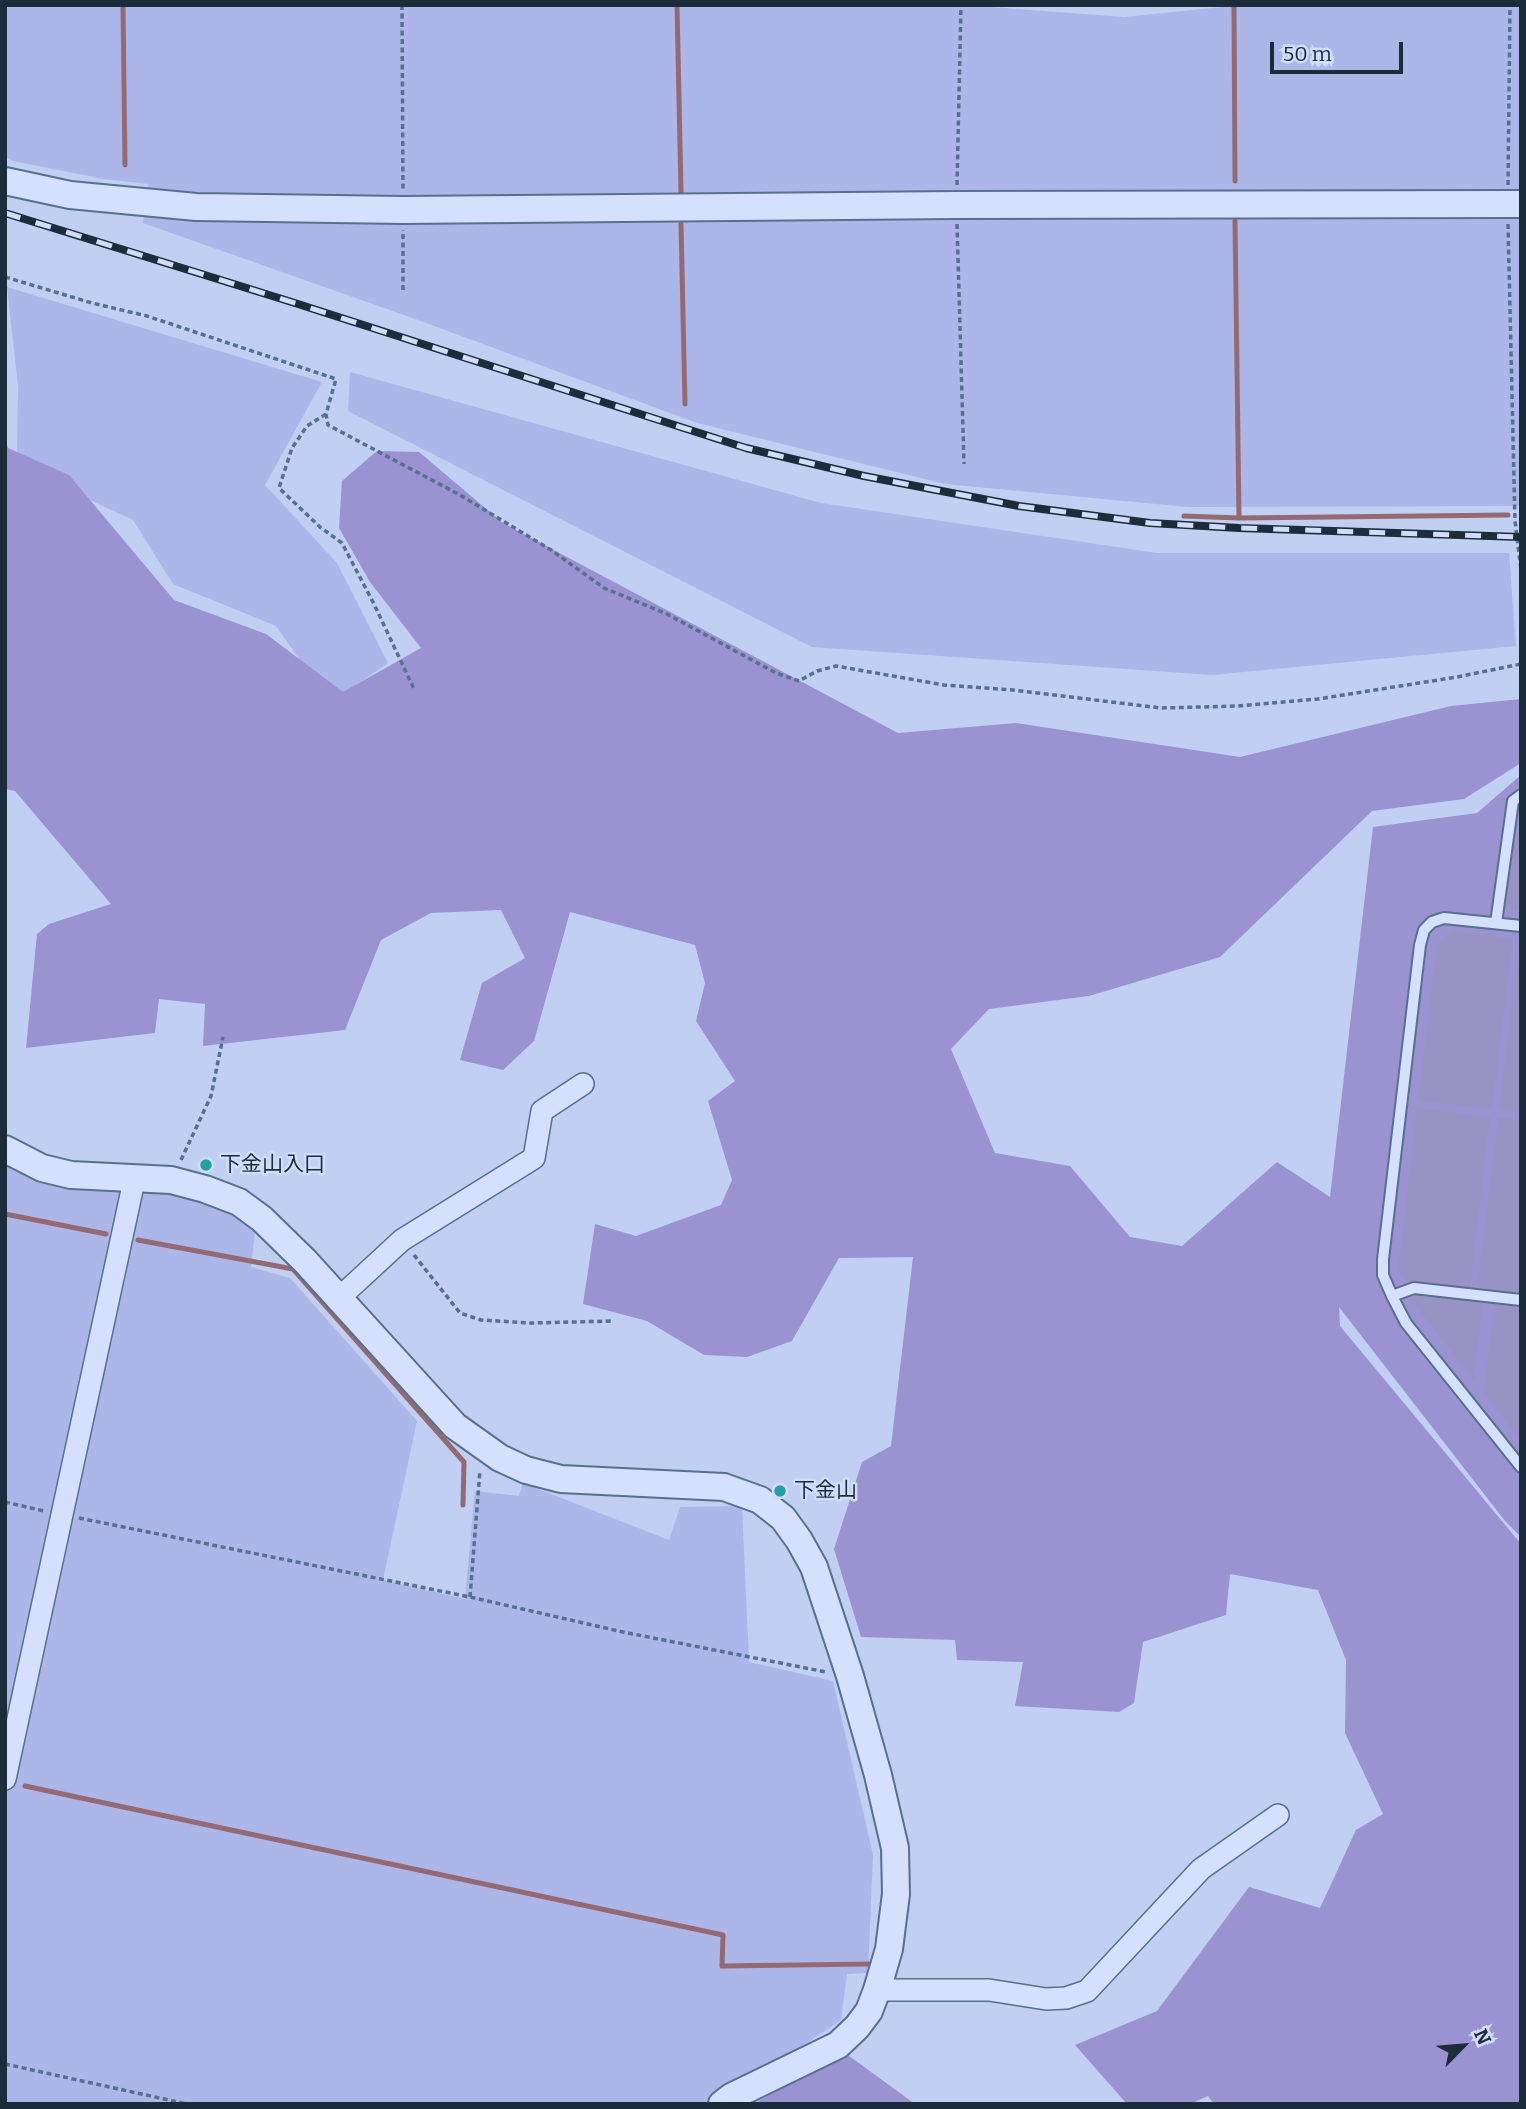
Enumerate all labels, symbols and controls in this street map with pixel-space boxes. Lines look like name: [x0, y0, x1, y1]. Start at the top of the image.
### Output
scale bar: [1274, 28, 1407, 72]
text: 50 m: [1283, 41, 1332, 67]
place label: 下金山入口: [220, 1152, 325, 1178]
marker: 下金山入口: [198, 1157, 214, 1173]
place label: 下金山: [794, 1478, 857, 1504]
marker: 下金山: [772, 1483, 788, 1499]
north arrow: [1428, 2011, 1498, 2081]
text: N: [1469, 2025, 1496, 2048]

